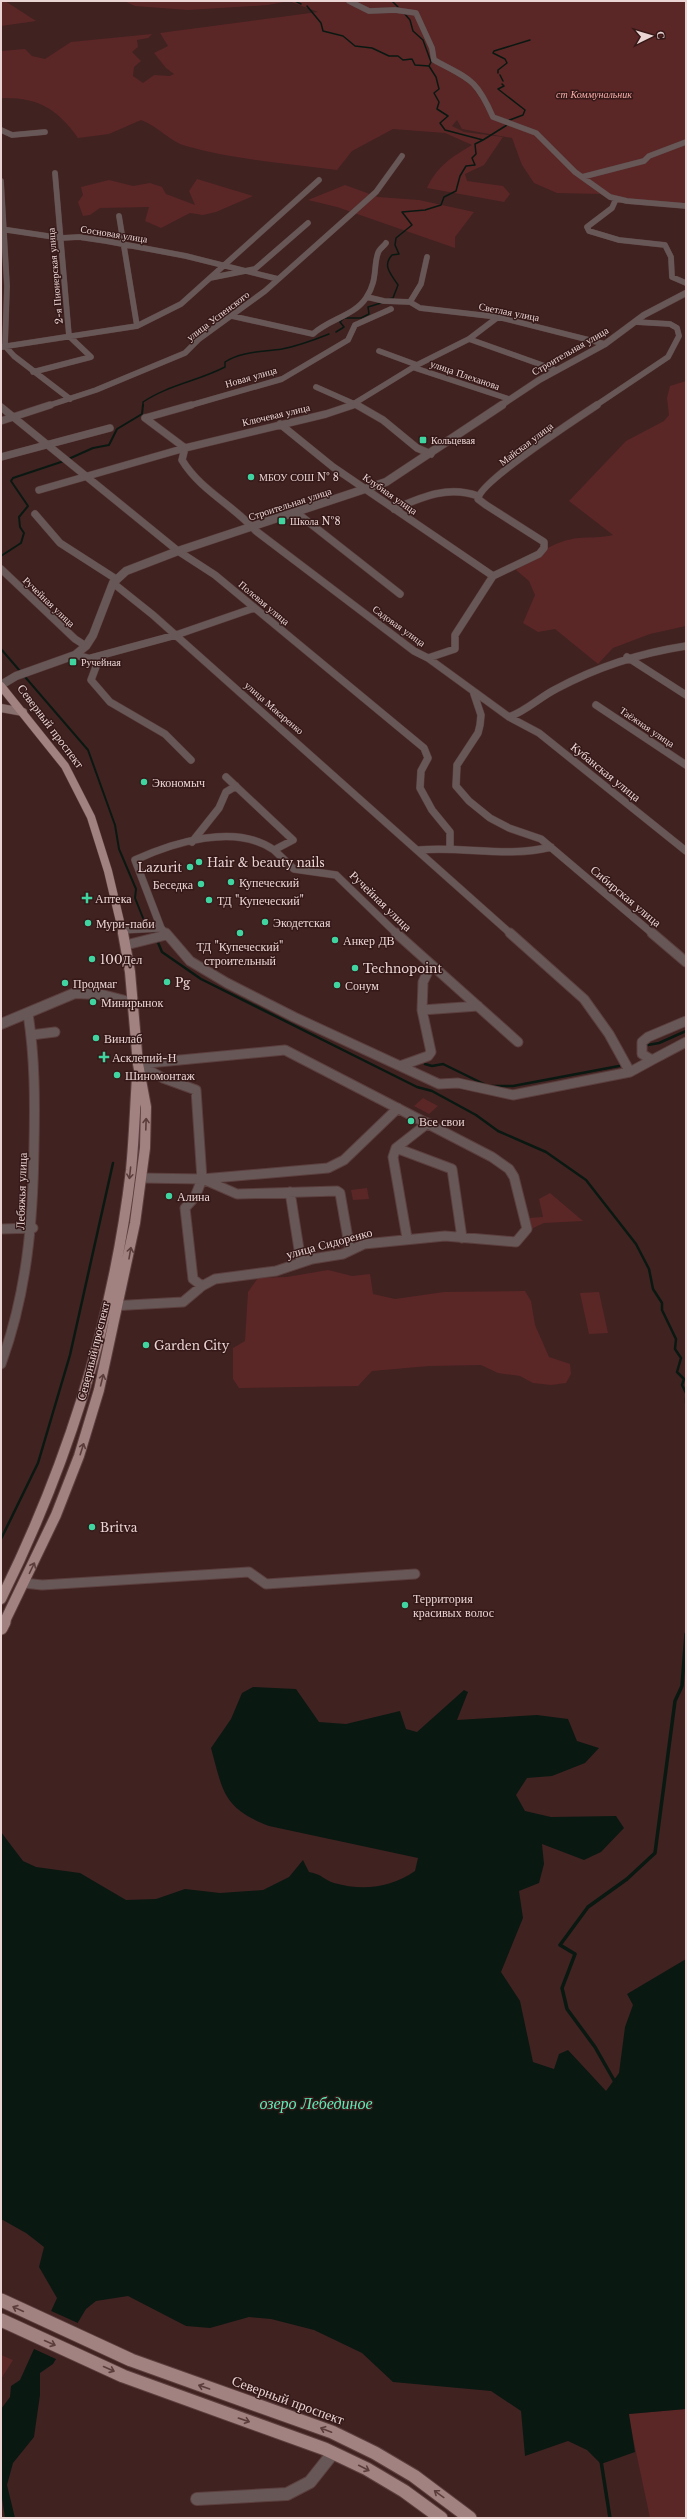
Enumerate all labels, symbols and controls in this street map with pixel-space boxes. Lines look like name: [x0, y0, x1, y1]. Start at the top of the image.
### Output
north arrow: [631, 16, 671, 56]
text: С: [654, 31, 668, 40]
park label: ст Коммунальник: [556, 88, 632, 101]
street label: Сосновая улица: [79, 222, 149, 246]
street label: 2-я Пионерская улица: [44, 227, 66, 325]
street label: улица Успенского: [184, 288, 252, 344]
street label: Светлая улица: [478, 300, 541, 324]
street label: Строительная улица: [529, 323, 611, 378]
street label: улица Плеханова: [428, 357, 502, 393]
street label: Новая улица: [224, 363, 279, 391]
street label: Ключевая улица: [241, 401, 312, 429]
street label: Майская улица: [496, 419, 556, 469]
place label: Кольцевая: [431, 434, 475, 447]
marker: Кольцевая: [418, 435, 428, 445]
street label: Клубная улица: [360, 470, 420, 518]
place label: МБОУ СОШ № 8: [259, 471, 339, 484]
marker: МБОУ СОШ № 8: [246, 472, 256, 482]
street label: Строительная улица: [247, 484, 334, 524]
place label: Школа №8: [290, 515, 341, 528]
marker: Школа №8: [277, 516, 287, 526]
street label: Ручейная улица: [20, 574, 78, 630]
street label: Полевая улица: [236, 578, 293, 628]
street label: Садовая улица: [370, 602, 429, 650]
place label: Ручейная: [81, 656, 121, 669]
marker: Ручейная: [68, 657, 78, 667]
street label: улица Макаренко: [242, 679, 306, 737]
street label: Северный проспект: [14, 681, 88, 772]
street label: Таёжная улица: [617, 704, 677, 750]
street label: Кубанская улица: [568, 739, 645, 805]
place label: Экономыч: [152, 775, 205, 790]
marker: Экономыч: [139, 777, 149, 787]
place label: Hair & beauty nails: [207, 855, 325, 870]
marker: Hair & beauty nails: [194, 857, 204, 867]
place label: Lazurit: [138, 860, 182, 875]
marker: Lazurit: [185, 862, 195, 872]
street label: Сибирская улица: [588, 862, 665, 930]
street label: Ручейная улица: [347, 868, 416, 935]
place label: Купеческий: [239, 875, 300, 890]
place label: Беседка: [153, 877, 194, 892]
marker: Купеческий: [226, 877, 236, 887]
marker: Беседка: [196, 879, 206, 889]
place label: Аптека: [95, 891, 132, 906]
marker: Аптека: [82, 893, 92, 903]
place label: ТД "Купеческий": [217, 893, 304, 908]
marker: ТД "Купеческий": [204, 895, 214, 905]
place label: Экодетская: [273, 915, 331, 930]
place label: Мури-паби: [96, 916, 155, 931]
marker: Экодетская: [260, 917, 270, 927]
marker: Мури-паби: [83, 918, 93, 928]
marker: ТД "Купеческий" строительный: [235, 928, 245, 938]
place label: Анкер ДВ: [343, 933, 395, 948]
marker: Анкер ДВ: [330, 935, 340, 945]
place label: ТД "Купеческий" строительный: [197, 939, 283, 968]
place label: 100Дел: [100, 952, 142, 967]
marker: 100Дел: [87, 954, 97, 964]
place label: Technopoint: [363, 961, 442, 976]
marker: Technopoint: [350, 963, 360, 973]
place label: Pg: [175, 975, 191, 990]
place label: Продмаг: [73, 976, 117, 991]
marker: Pg: [162, 977, 172, 987]
marker: Продмаг: [60, 978, 70, 988]
place label: Сонум: [345, 978, 379, 993]
marker: Сонум: [332, 980, 342, 990]
place label: Минирынок: [101, 995, 163, 1010]
marker: Минирынок: [88, 997, 98, 1007]
place label: Винлаб: [104, 1031, 142, 1046]
marker: Винлаб: [91, 1033, 101, 1043]
place label: Асклепий-Н: [112, 1050, 177, 1065]
marker: Асклепий-Н: [99, 1052, 109, 1062]
place label: Шиномонтаж: [125, 1068, 195, 1083]
marker: Шиномонтаж: [112, 1070, 122, 1080]
place label: Все свои: [419, 1114, 465, 1129]
marker: Все свои: [406, 1116, 416, 1126]
one-way arrow: [142, 1118, 150, 1131]
street label: Лебяжья улица: [12, 1152, 30, 1230]
one-way arrow: [126, 1166, 134, 1179]
place label: Алина: [177, 1189, 210, 1204]
marker: Алина: [164, 1191, 174, 1201]
street label: улица Сидоренко: [284, 1224, 374, 1262]
one-way arrow: [126, 1247, 134, 1260]
street label: Северный проспект: [73, 1299, 113, 1402]
place label: Garden City: [154, 1338, 230, 1353]
marker: Garden City: [141, 1340, 151, 1350]
one-way arrow: [98, 1374, 106, 1387]
one-way arrow: [79, 1442, 86, 1455]
place label: Britva: [100, 1520, 138, 1535]
marker: Britva: [87, 1522, 97, 1532]
one-way arrow: [29, 1563, 36, 1575]
place label: Территория красивых волос: [413, 1591, 494, 1620]
marker: Территория красивых волос: [400, 1600, 410, 1610]
water label: озеро Лебединое: [259, 2093, 373, 2113]
one-way arrow: [12, 2305, 24, 2312]
one-way arrow: [44, 2340, 56, 2347]
one-way arrow: [102, 2366, 114, 2373]
street label: Северный проспект: [229, 2371, 347, 2429]
one-way arrow: [198, 2382, 210, 2390]
one-way arrow: [237, 2416, 249, 2424]
one-way arrow: [321, 2426, 333, 2434]
one-way arrow: [358, 2465, 370, 2472]
one-way arrow: [434, 2490, 445, 2498]

